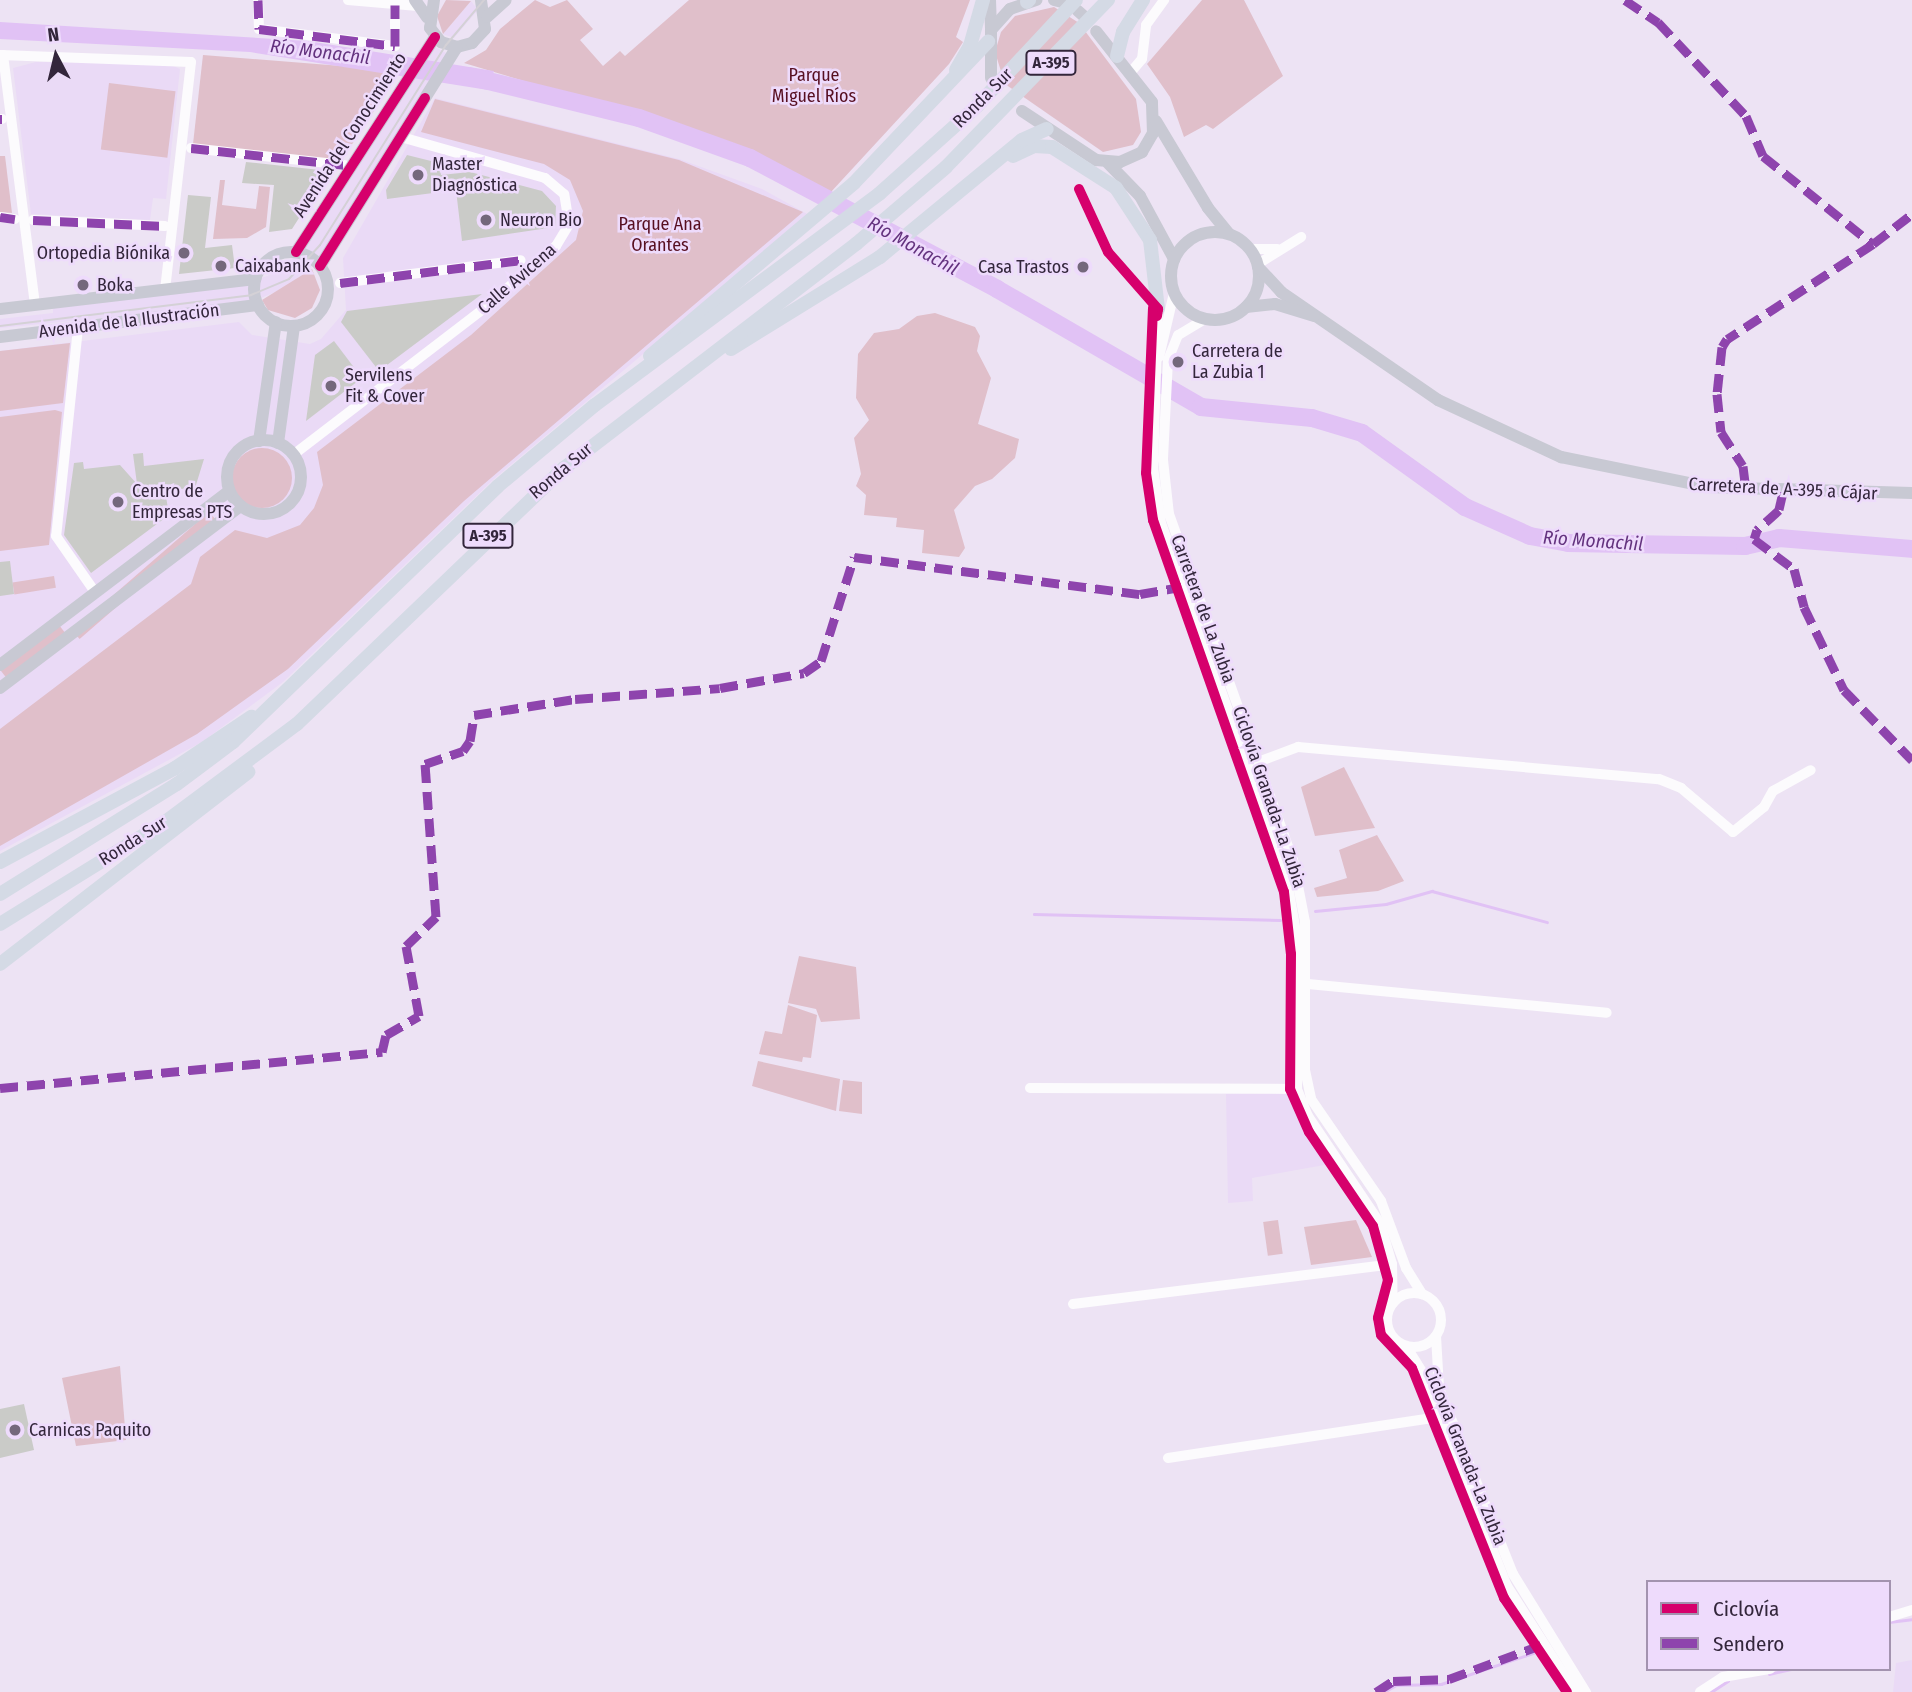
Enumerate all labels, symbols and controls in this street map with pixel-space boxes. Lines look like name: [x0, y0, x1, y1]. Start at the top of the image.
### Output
north arrow: [21, 21, 91, 91]
text: N: [46, 23, 60, 47]
water label: Río Monachil: [269, 35, 371, 69]
street label: Avenida del Conocimiento: [289, 49, 411, 221]
road number: A-395: [1025, 50, 1077, 76]
street label: Ronda Sur: [949, 64, 1017, 132]
park label: Parque Miguel Ríos: [772, 65, 856, 108]
place label: Master Diagnóstica: [432, 154, 517, 196]
marker: Master Diagnóstica: [410, 167, 426, 183]
place label: Neuron Bio: [500, 209, 582, 231]
marker: Neuron Bio: [478, 212, 494, 228]
water label: Río Monachil: [864, 212, 962, 280]
park label: Parque Ana Orantes: [618, 214, 702, 256]
street label: Calle Avicena: [473, 239, 561, 319]
place label: Ortopedia Biónika: [37, 242, 170, 264]
marker: Ortopedia Biónika: [176, 245, 192, 261]
place label: Caixabank: [235, 255, 310, 277]
place label: Casa Trastos: [978, 256, 1069, 278]
marker: Caixabank: [213, 258, 229, 274]
marker: Casa Trastos: [1075, 259, 1091, 275]
place label: Boka: [97, 274, 133, 296]
marker: Boka: [75, 277, 91, 293]
street label: Avenida de la Ilustración: [38, 299, 220, 343]
place label: Carretera de La Zubia 1: [1192, 341, 1283, 384]
marker: Carretera de La Zubia 1: [1170, 354, 1186, 370]
place label: Servilens Fit & Cover: [345, 365, 424, 408]
marker: Servilens Fit & Cover: [323, 378, 339, 394]
street label: Ronda Sur: [525, 438, 597, 504]
street label: Carretera de A-395 a Cájar: [1688, 473, 1878, 505]
place label: Centro de Empresas PTS: [132, 481, 232, 524]
marker: Centro de Empresas PTS: [110, 494, 126, 510]
road number: A-395: [462, 524, 514, 548]
water label: Río Monachil: [1542, 526, 1644, 556]
street label: Carretera de La Zubia: [1166, 532, 1240, 686]
street label: Ciclovía Granada-La Zubia: [1228, 703, 1310, 891]
street label: Ronda Sur: [95, 812, 171, 870]
street label: Ciclovía Granada-La Zubia: [1419, 1364, 1511, 1548]
place label: Carnicas Paquito: [29, 1419, 151, 1441]
marker: Carnicas Paquito: [7, 1422, 23, 1438]
legend: [1646, 1580, 1891, 1671]
text: Ciclovía: [1713, 1596, 1779, 1622]
text: Sendero: [1713, 1631, 1784, 1657]

